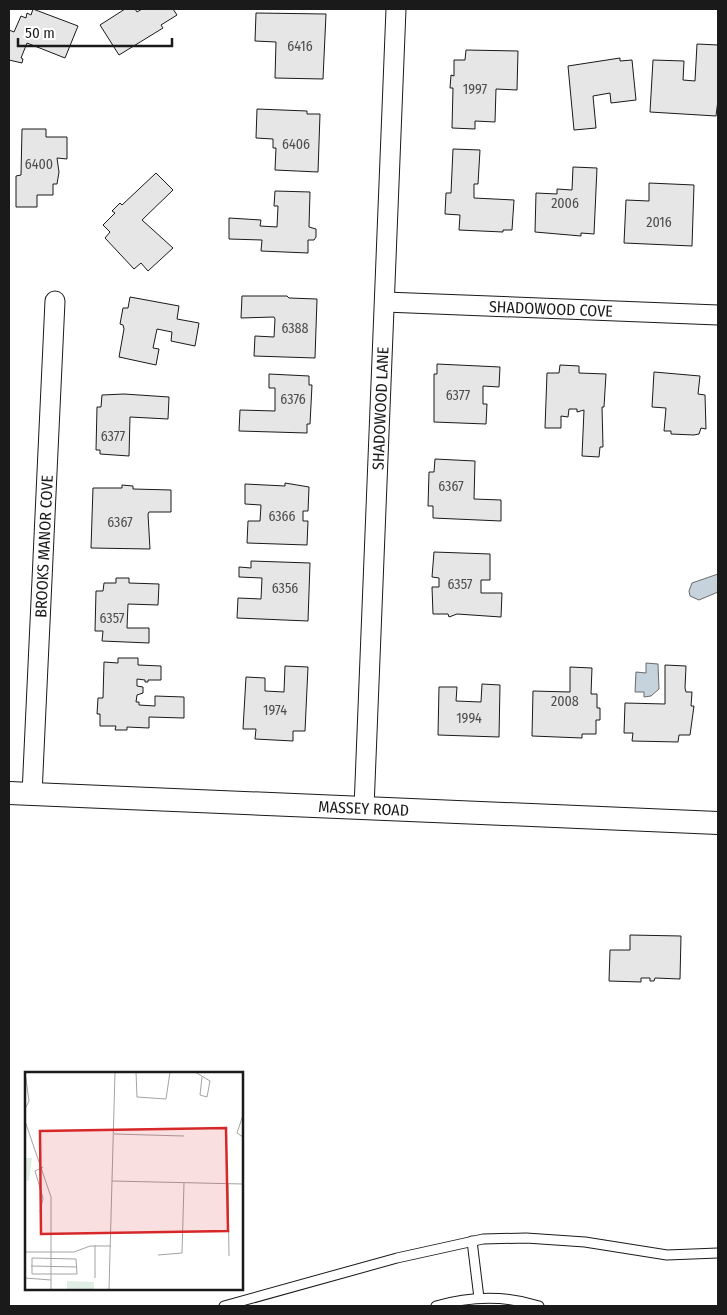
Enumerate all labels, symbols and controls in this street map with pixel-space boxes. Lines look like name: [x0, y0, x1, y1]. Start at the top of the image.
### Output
scale bar: [18, 15, 171, 47]
text: 50 m: [25, 24, 55, 42]
house number: 6416: [287, 38, 313, 55]
house number: 1997: [463, 81, 488, 98]
house number: 6406: [282, 136, 310, 153]
house number: 6400: [25, 156, 53, 173]
house number: 2006: [551, 195, 579, 212]
house number: 2016: [646, 214, 672, 231]
street label: SHADOWOOD COVE: [489, 297, 613, 320]
house number: 6388: [281, 320, 309, 337]
street label: SHADOWOOD LANE: [368, 346, 392, 470]
house number: 6377: [446, 387, 471, 404]
house number: 6376: [280, 391, 306, 408]
house number: 6377: [101, 428, 126, 445]
street label: BROOKS MANOR COVE: [31, 474, 56, 618]
house number: 6367: [438, 478, 464, 495]
house number: 6366: [268, 508, 296, 525]
house number: 6367: [107, 514, 133, 531]
house number: 6357: [448, 576, 473, 593]
house number: 6356: [272, 580, 298, 597]
house number: 6357: [100, 610, 125, 627]
house number: 2008: [551, 693, 579, 710]
house number: 1974: [263, 702, 287, 719]
house number: 1994: [456, 710, 482, 727]
street label: MASSEY ROAD: [318, 797, 409, 819]
inset map: [25, 1072, 242, 1290]

